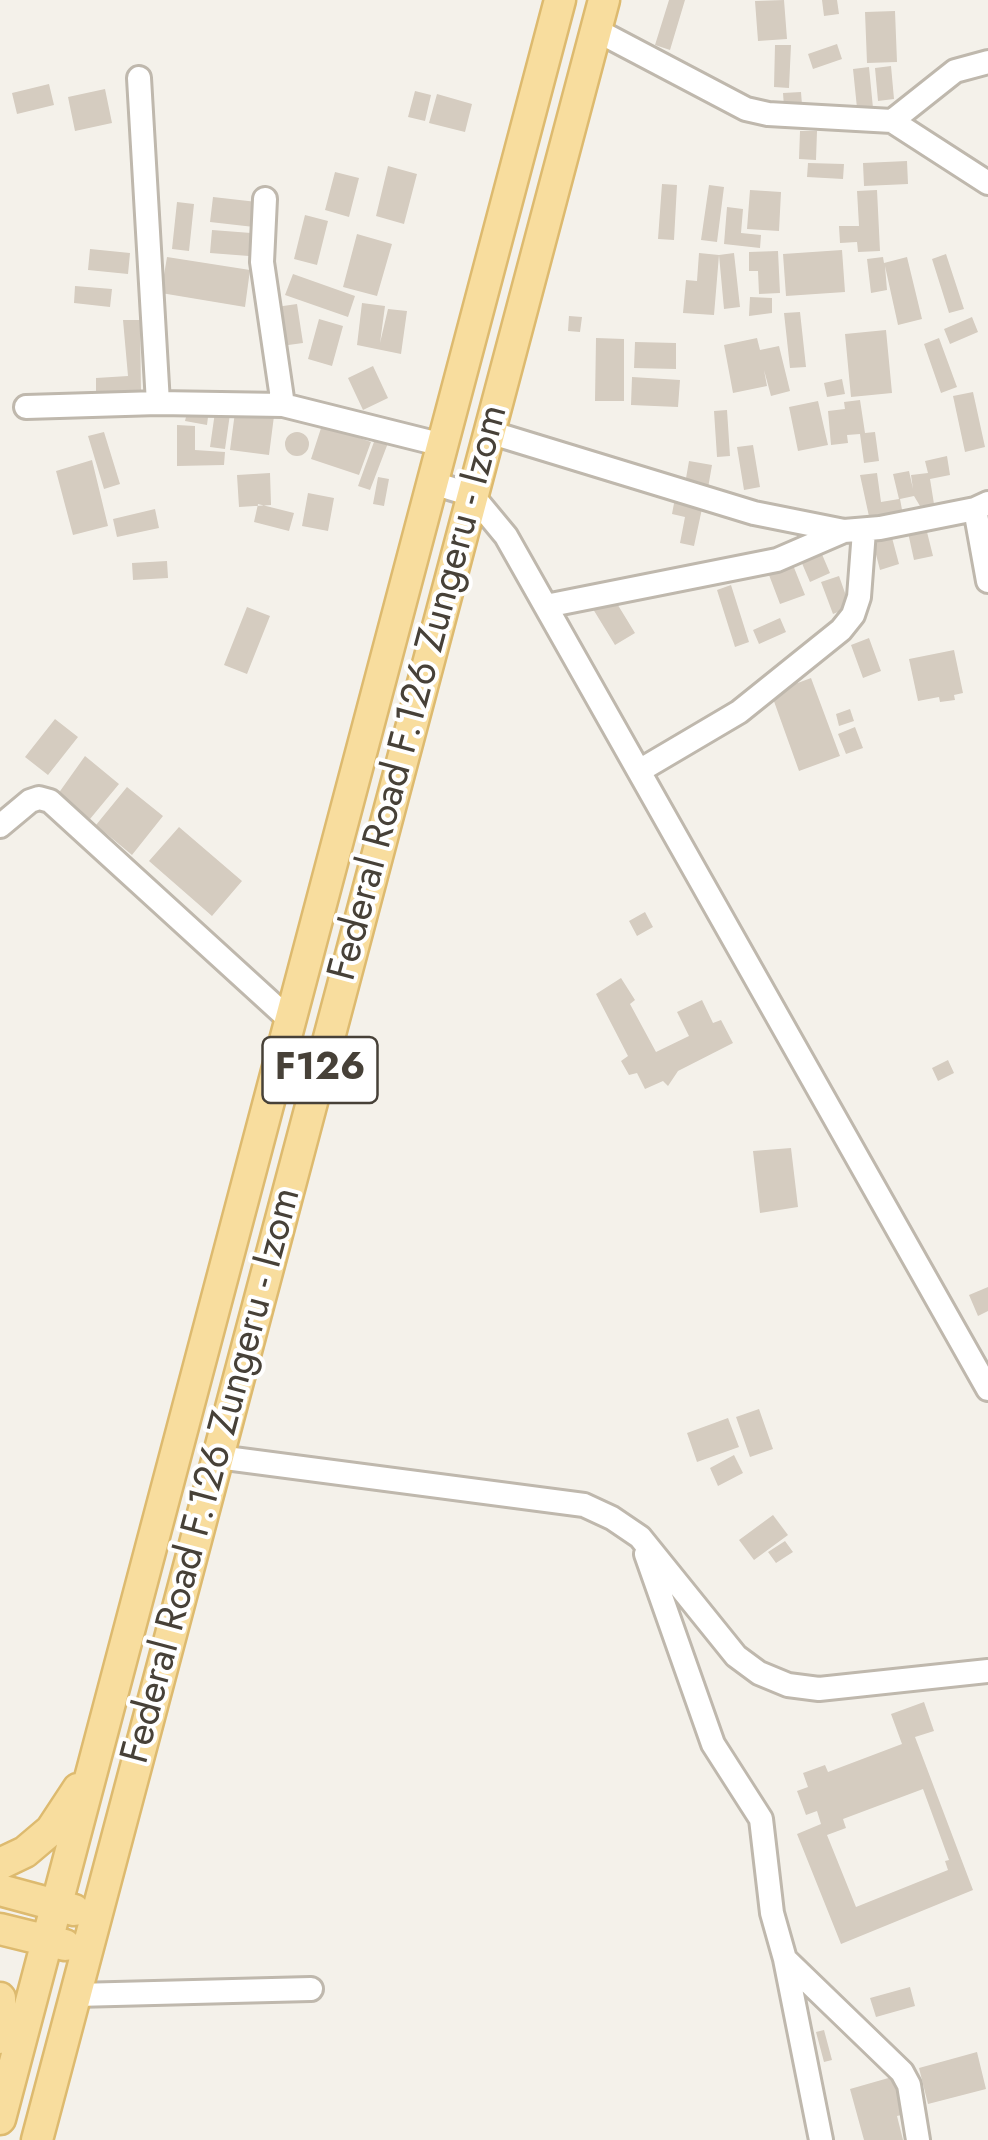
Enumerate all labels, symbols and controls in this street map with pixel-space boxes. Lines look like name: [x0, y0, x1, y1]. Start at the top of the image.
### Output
street label: Federal Road F.126 Zungeru - Izom: [320, 400, 520, 986]
road number: F126: [262, 1037, 378, 1103]
street label: Federal Road F.126 Zungeru - Izom: [113, 1183, 313, 1769]

